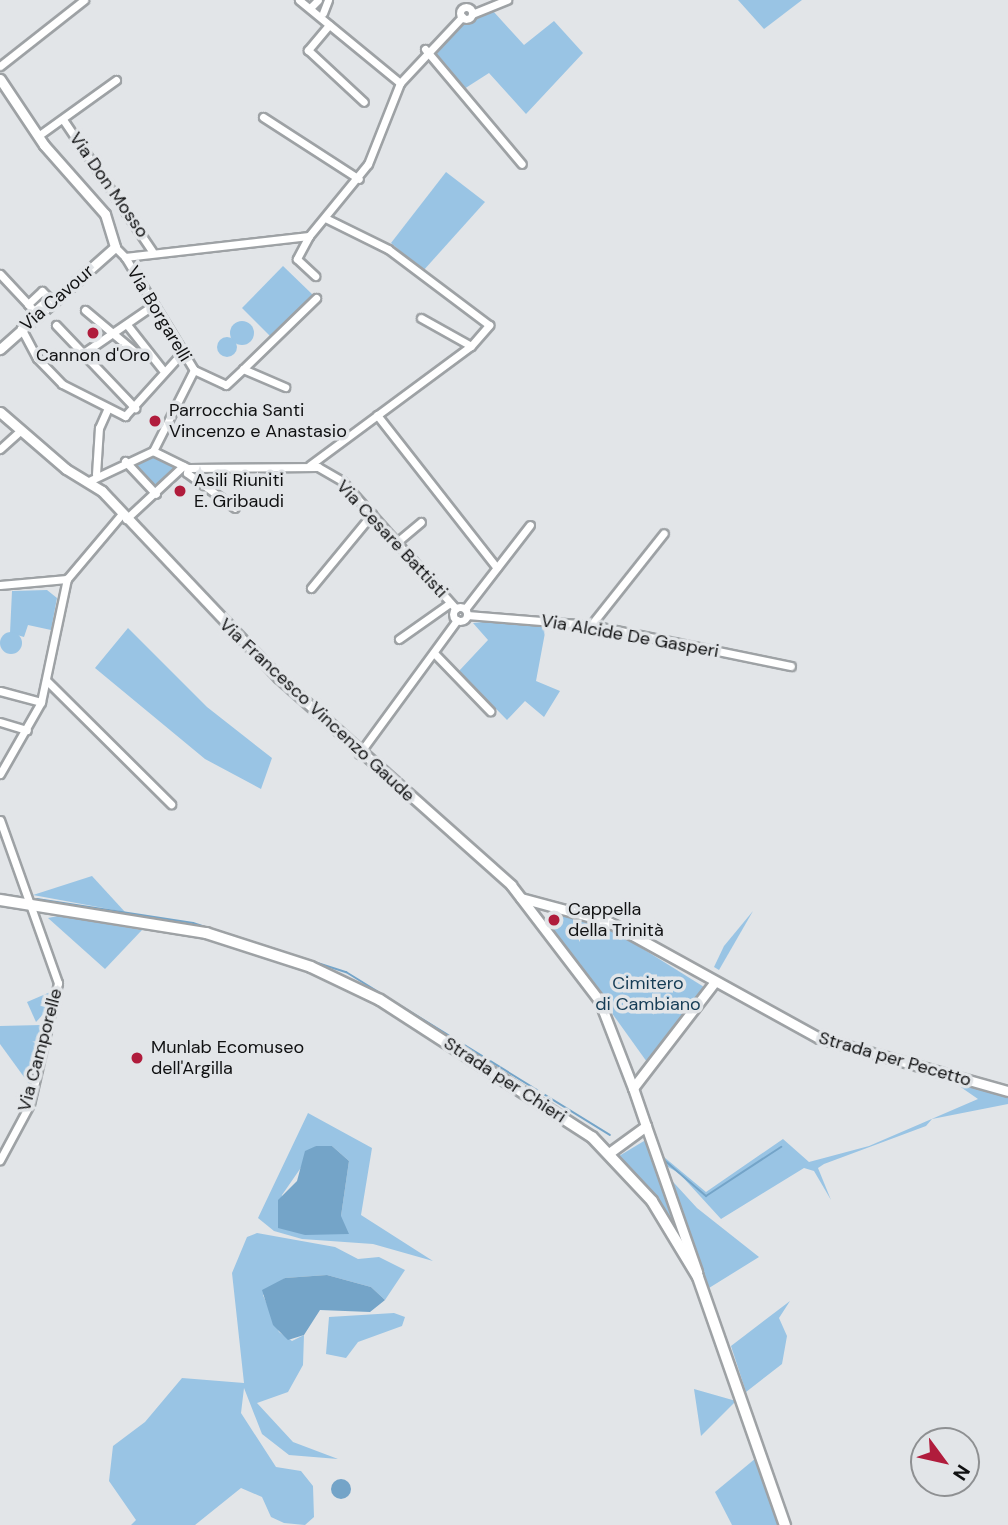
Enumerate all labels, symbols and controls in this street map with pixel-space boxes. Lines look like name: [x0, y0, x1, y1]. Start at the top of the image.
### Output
street label: Via Don Mosso: [65, 128, 153, 242]
street label: Via Cavour: [16, 260, 98, 336]
street label: Via Borgarelli: [122, 262, 196, 366]
marker: Cannon d'Oro: [85, 325, 101, 341]
place label: Cannon d'Oro: [36, 344, 150, 366]
place label: Parrocchia Santi Vincenzo e Anastasio: [169, 400, 347, 442]
marker: Parrocchia Santi Vincenzo e Anastasio: [147, 413, 163, 429]
place label: Asili Riuniti E. Gribaudi: [194, 470, 284, 512]
street label: Via Cesare Battisti: [332, 476, 452, 602]
marker: Asili Riuniti E. Gribaudi: [172, 483, 188, 499]
street label: Via Alcide De Gasperi: [539, 610, 721, 662]
street label: Via Francesco Vincenzo Gaude: [215, 614, 419, 806]
place label: Cappella della Trinità: [568, 899, 664, 942]
marker: Cappella della Trinità: [546, 912, 562, 928]
park label: Cimitero di Cambiano: [595, 973, 701, 1016]
street label: Via Camporelle: [13, 986, 67, 1114]
street label: Strada per Pecetto: [816, 1027, 974, 1091]
street label: Strada per Chieri: [440, 1032, 570, 1128]
place label: Munlab Ecomuseo dell'Argilla: [151, 1037, 304, 1080]
marker: Munlab Ecomuseo dell'Argilla: [129, 1050, 145, 1066]
north arrow: [910, 1427, 980, 1497]
text: N: [947, 1460, 976, 1485]

